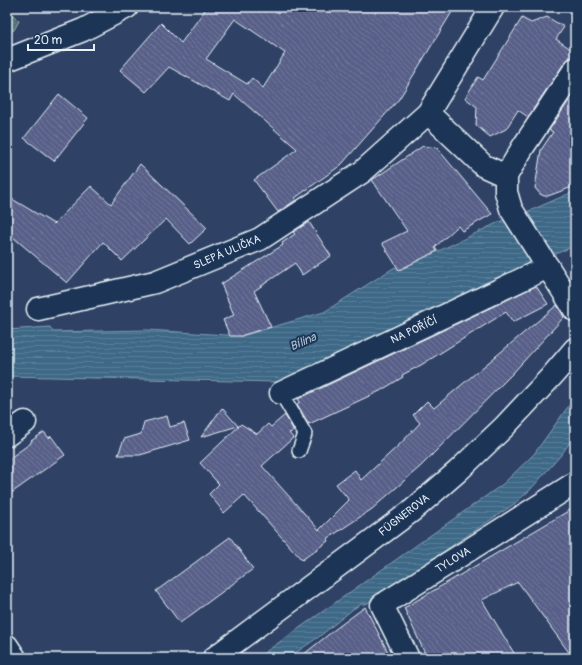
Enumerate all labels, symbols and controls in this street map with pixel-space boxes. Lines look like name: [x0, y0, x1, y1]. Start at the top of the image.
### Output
scale bar: [28, 26, 94, 52]
text: 20 m: [34, 33, 63, 48]
street label: SLEPÁ ULIČKA: [192, 232, 262, 272]
street label: NA POŘÍČÍ: [389, 313, 440, 346]
water label: Bílina: [287, 329, 320, 354]
street label: FÜGNEROVA: [376, 491, 432, 539]
street label: TYLOVA: [433, 544, 473, 576]

